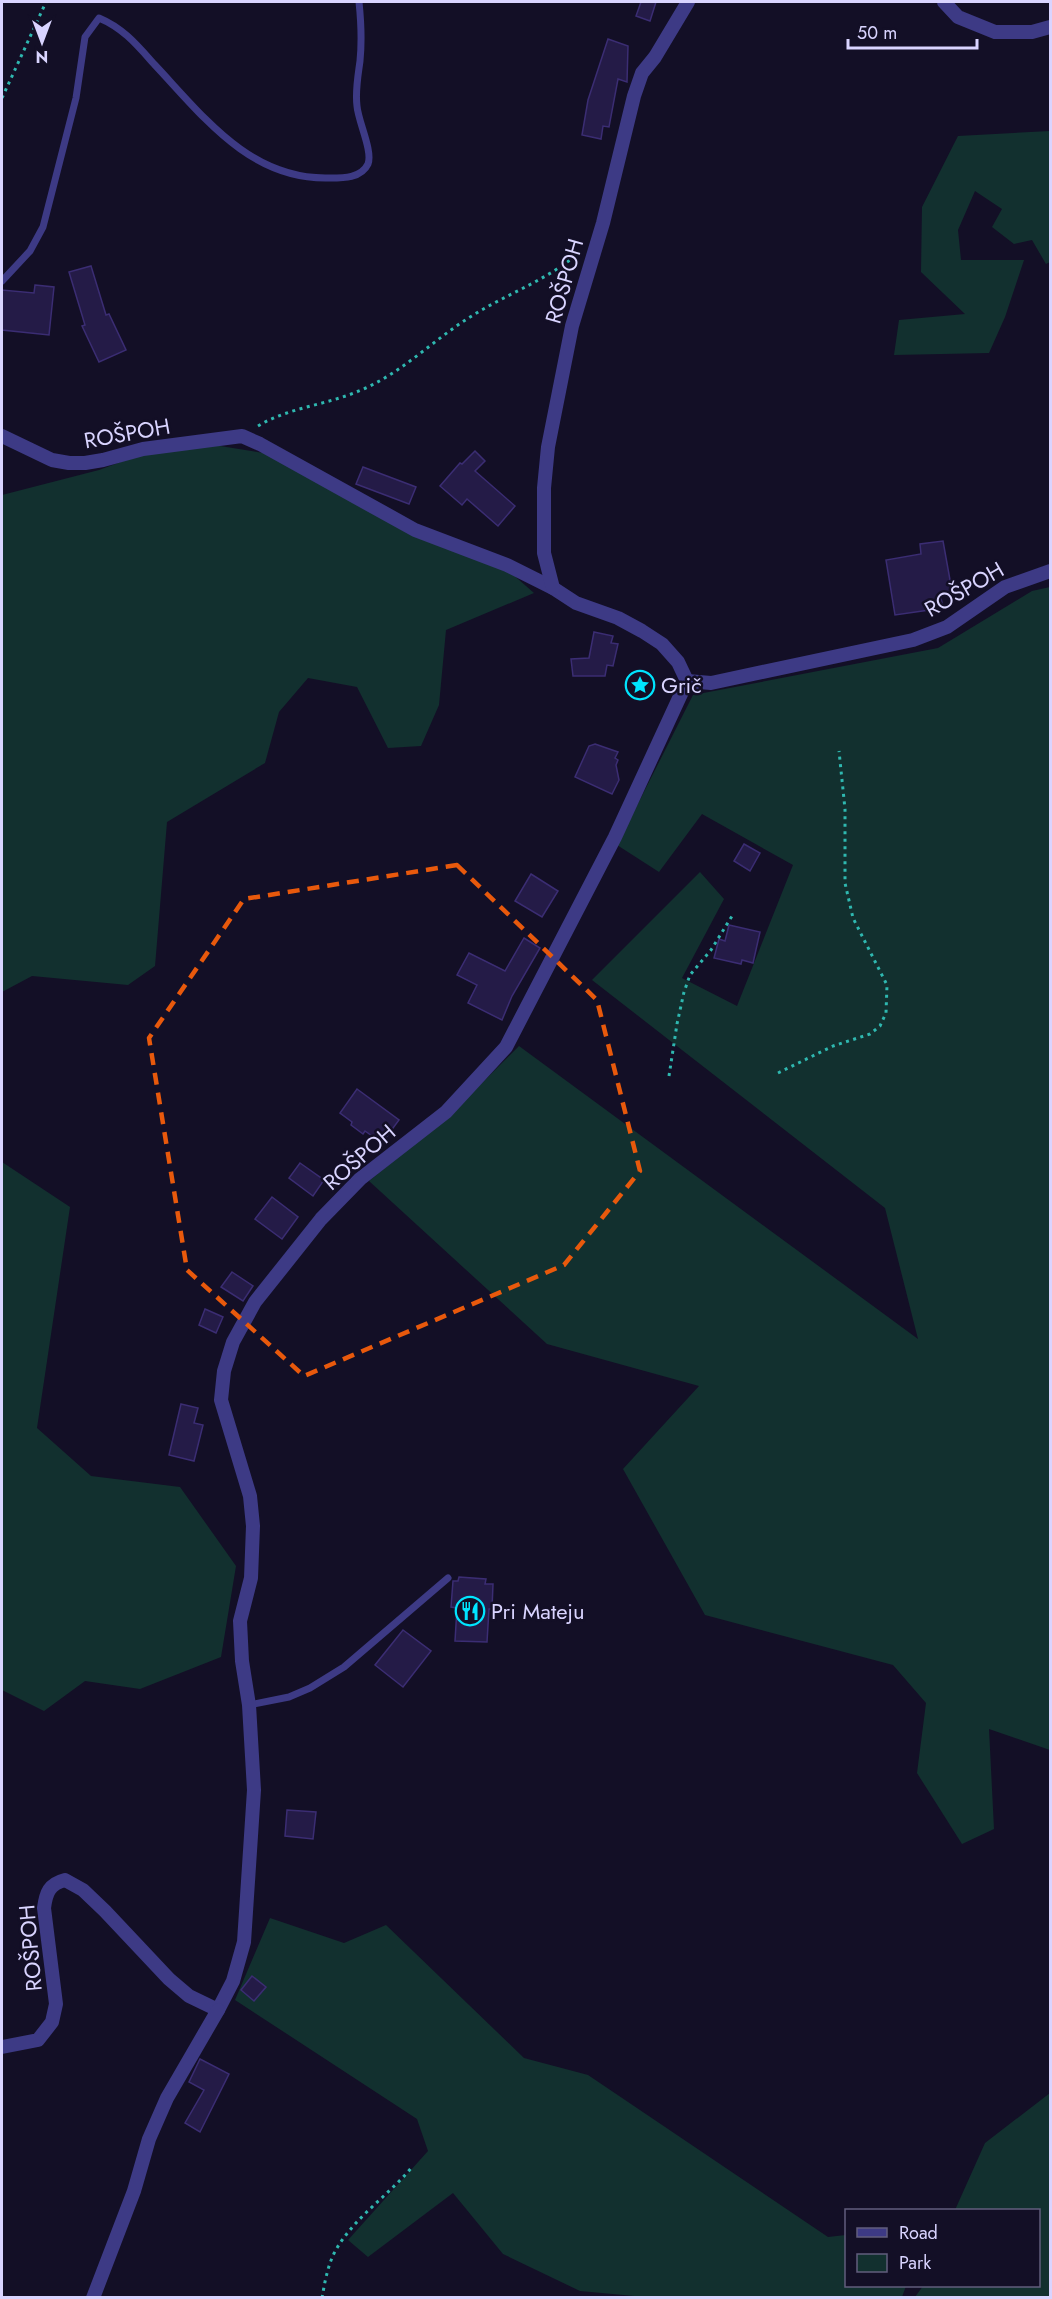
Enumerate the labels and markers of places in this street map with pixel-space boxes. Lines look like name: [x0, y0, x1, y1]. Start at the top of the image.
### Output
place icon: Grič: [624, 669, 656, 701]
place label: Grič: [661, 669, 702, 701]
restaurant icon: Pri Mateju: [454, 1595, 486, 1627]
place label: Pri Mateju: [491, 1595, 585, 1627]

